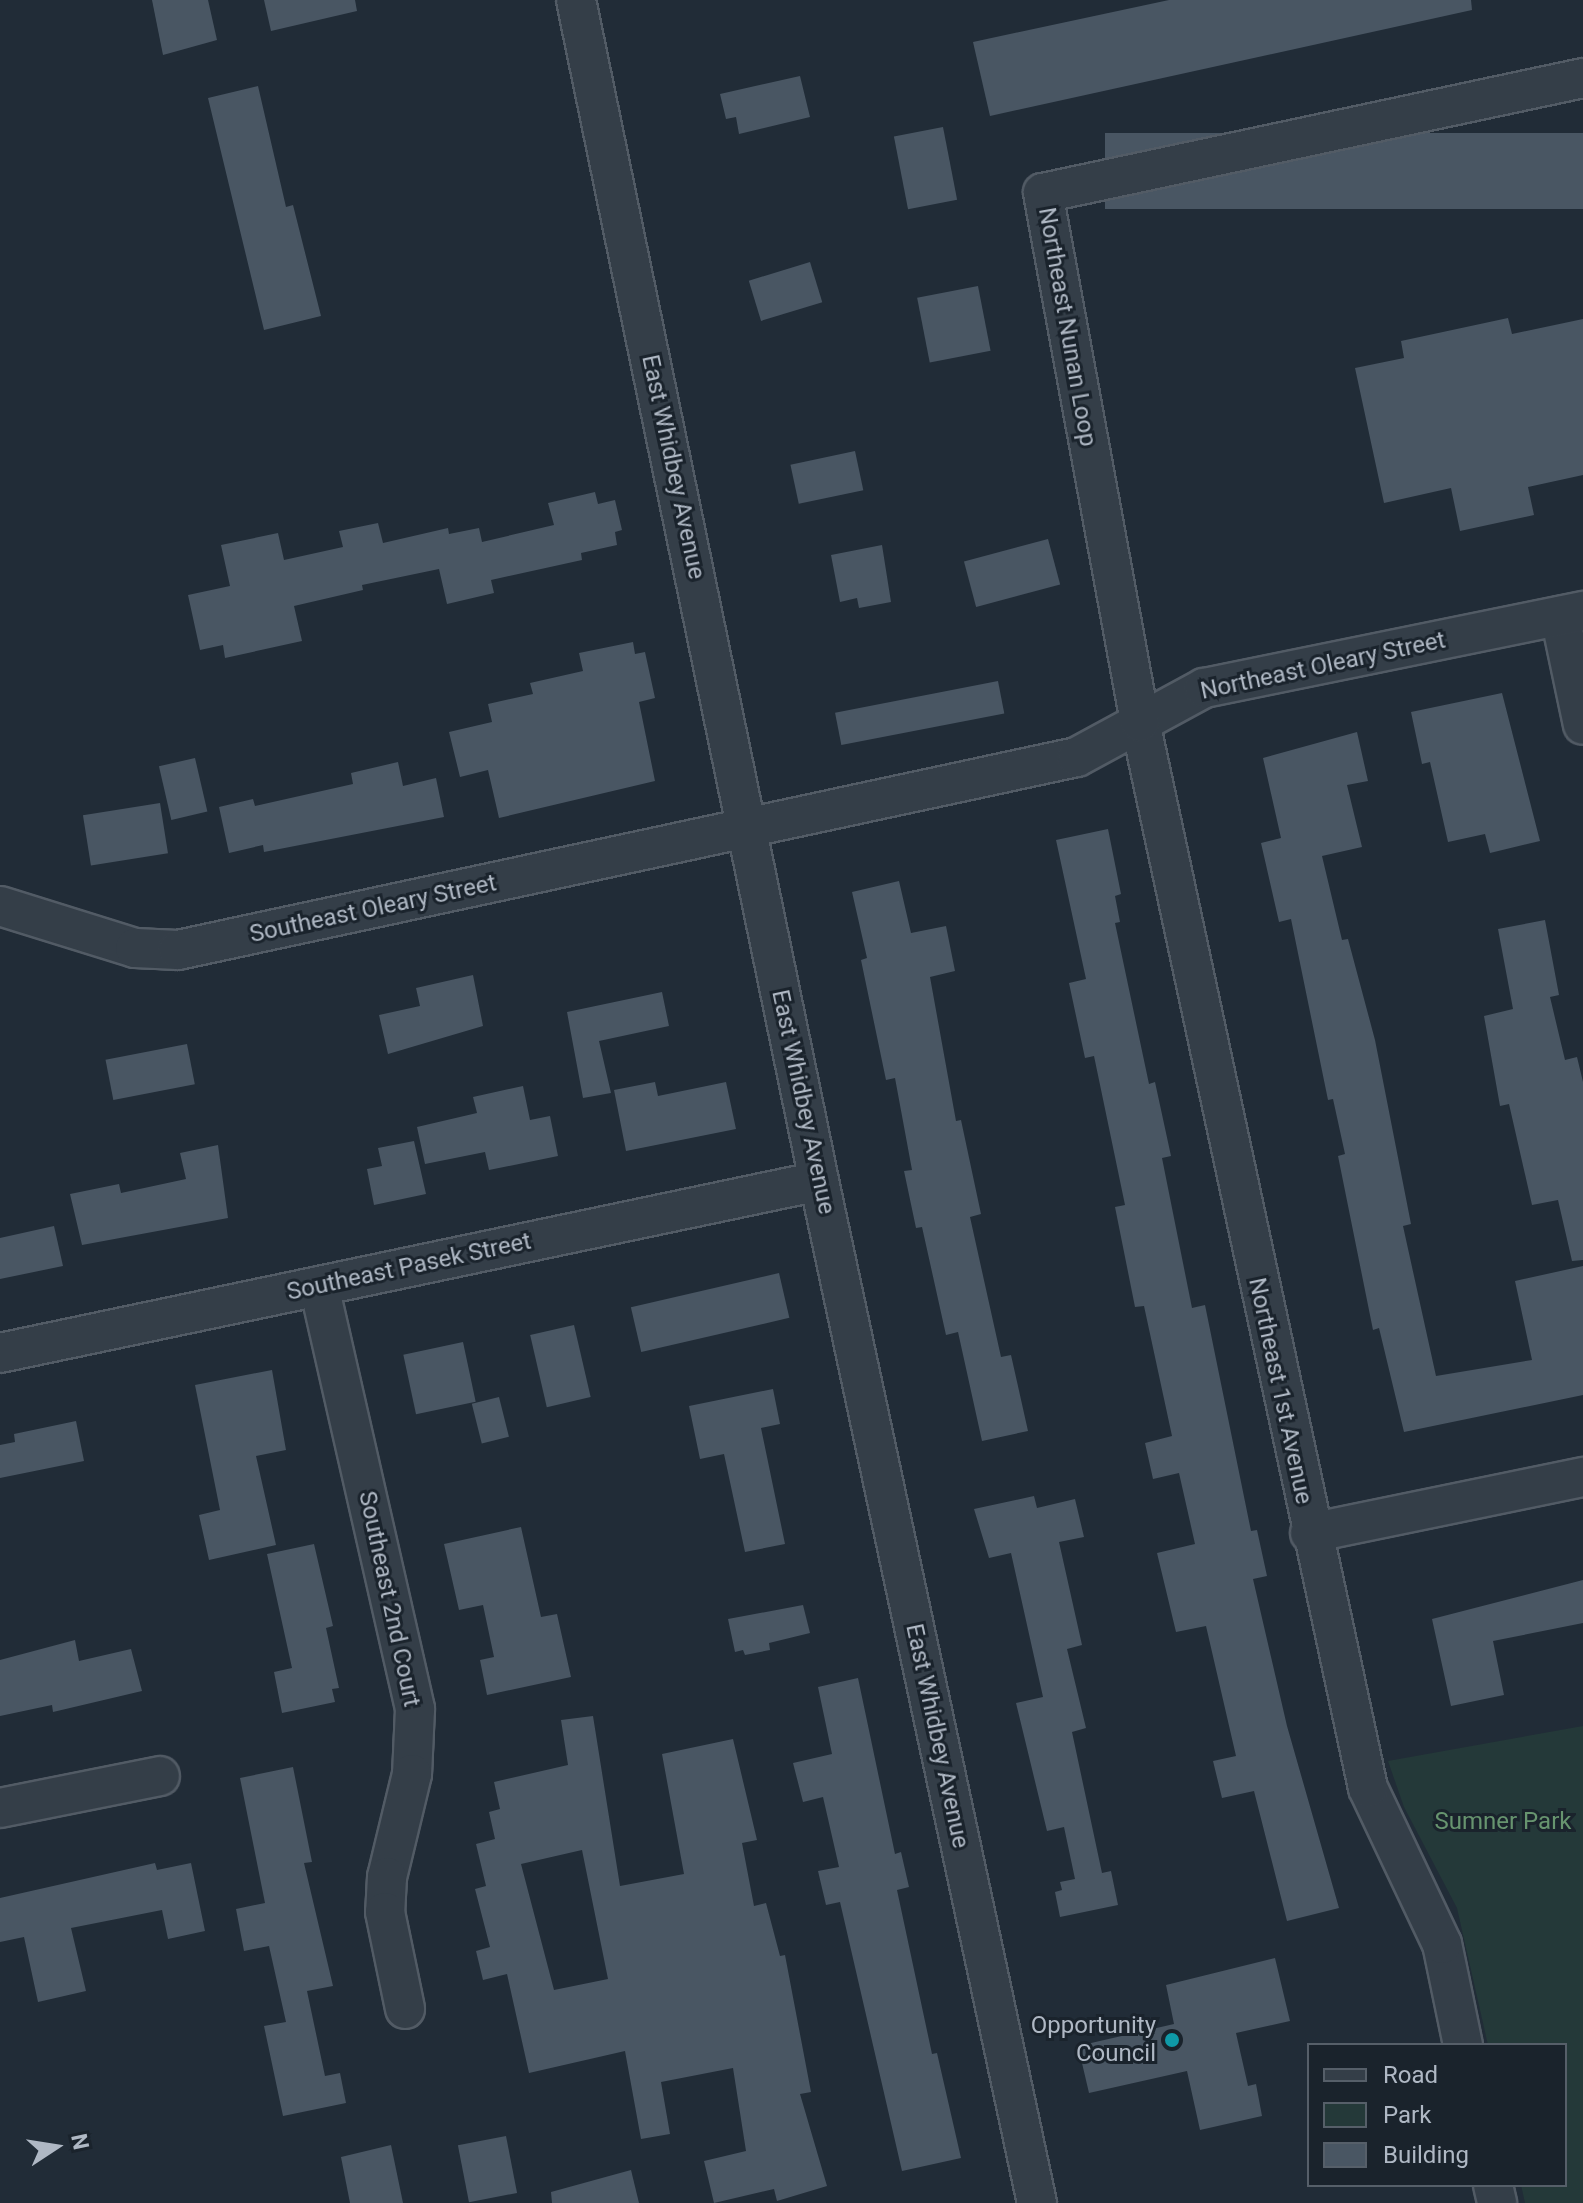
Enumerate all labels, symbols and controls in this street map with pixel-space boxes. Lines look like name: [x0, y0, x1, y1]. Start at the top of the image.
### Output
street label: Northeast Nunan Loop: [1032, 205, 1102, 449]
street label: East Whidbey Avenue: [635, 352, 711, 582]
street label: Northeast Oleary Street: [1198, 626, 1448, 706]
street label: Southeast Oleary Street: [247, 869, 499, 949]
street label: East Whidbey Avenue: [765, 987, 841, 1217]
street label: Southeast Pasek Street: [284, 1227, 534, 1307]
street label: Northeast 1st Avenue: [1242, 1275, 1318, 1507]
street label: Southeast 2nd Court: [352, 1489, 426, 1709]
street label: East Whidbey Avenue: [899, 1621, 975, 1851]
park label: Sumner Park: [1435, 1808, 1571, 1836]
place label: Opportunity Council: [1031, 2012, 1156, 2068]
marker: Opportunity Council: [1163, 2031, 1181, 2049]
legend: [1307, 2043, 1567, 2187]
text: Road: [1383, 2061, 1438, 2089]
text: Park: [1383, 2101, 1431, 2129]
north arrow: [16, 2107, 96, 2187]
text: N: [66, 2132, 94, 2152]
text: Building: [1383, 2141, 1469, 2169]

